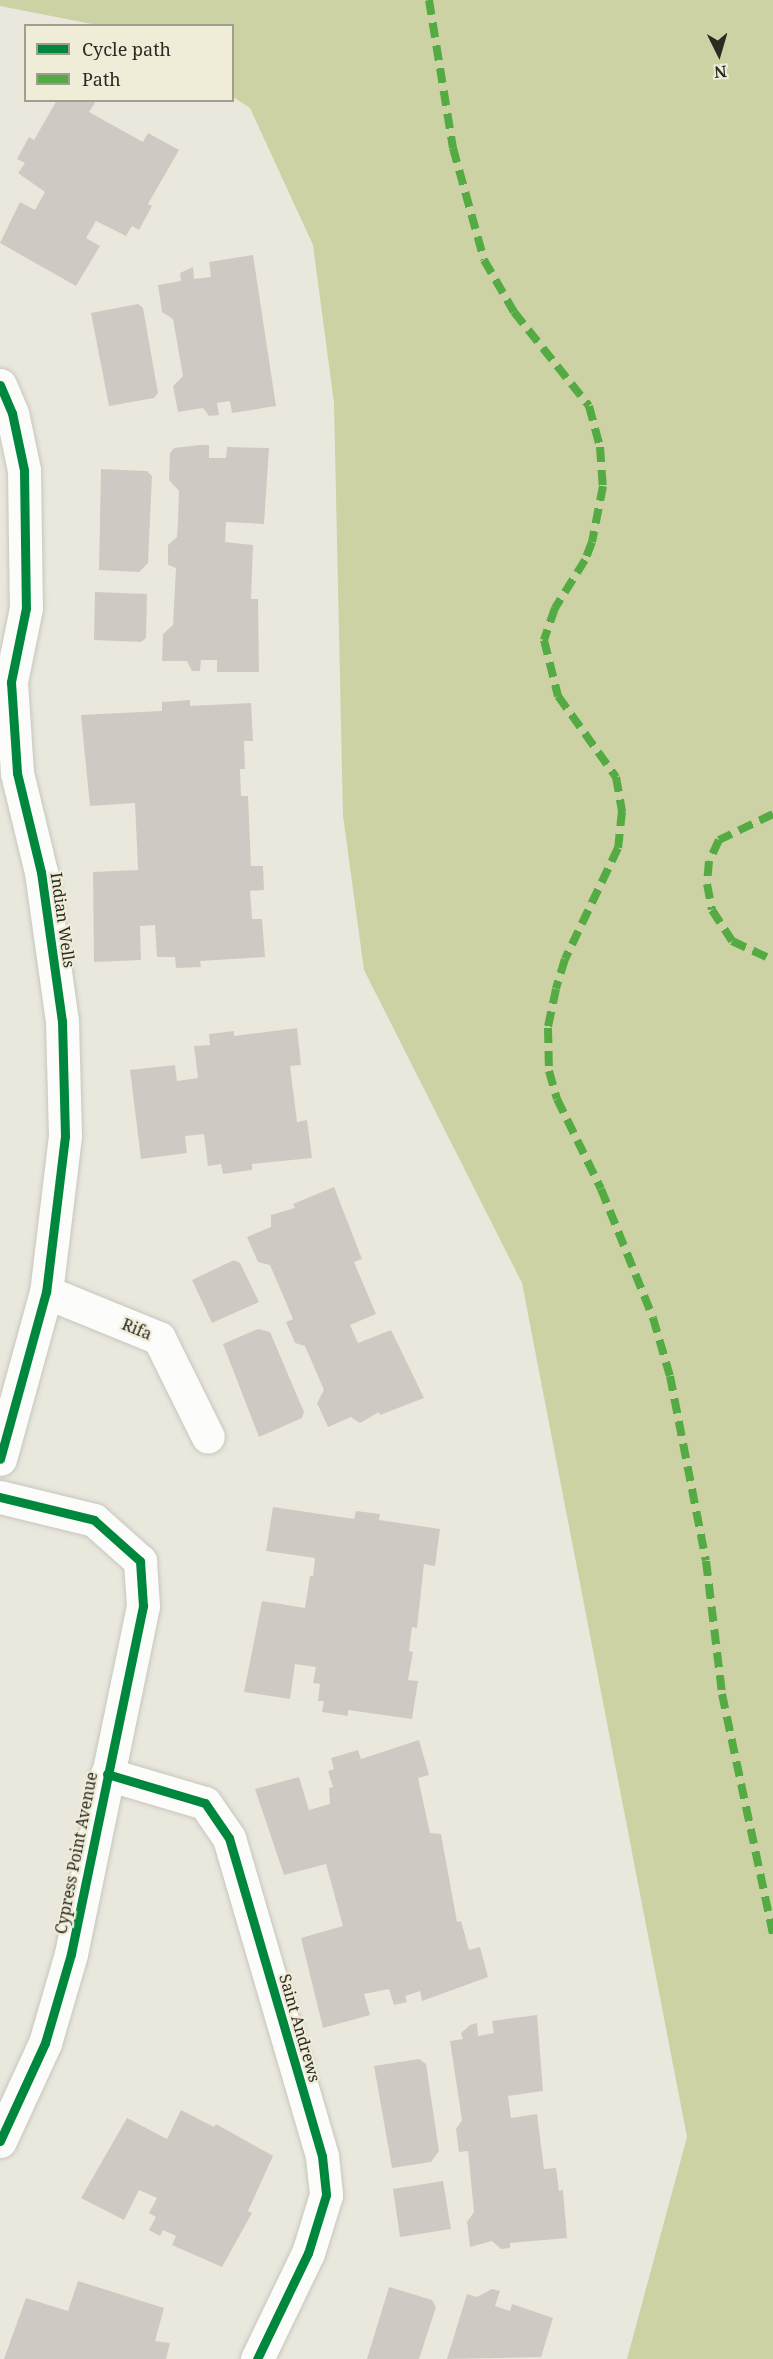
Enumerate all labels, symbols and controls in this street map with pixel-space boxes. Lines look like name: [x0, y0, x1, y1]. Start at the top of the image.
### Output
legend: [24, 24, 234, 102]
north arrow: [689, 24, 749, 84]
text: Cycle path: [82, 37, 171, 61]
text: N: [713, 60, 728, 83]
text: Path: [82, 67, 121, 91]
street label: Indian Wells: [47, 871, 79, 969]
street label: Rifa: [119, 1314, 155, 1344]
street label: Cypress Point Avenue: [51, 1770, 101, 1936]
street label: Saint Andrews: [275, 1972, 325, 2084]

